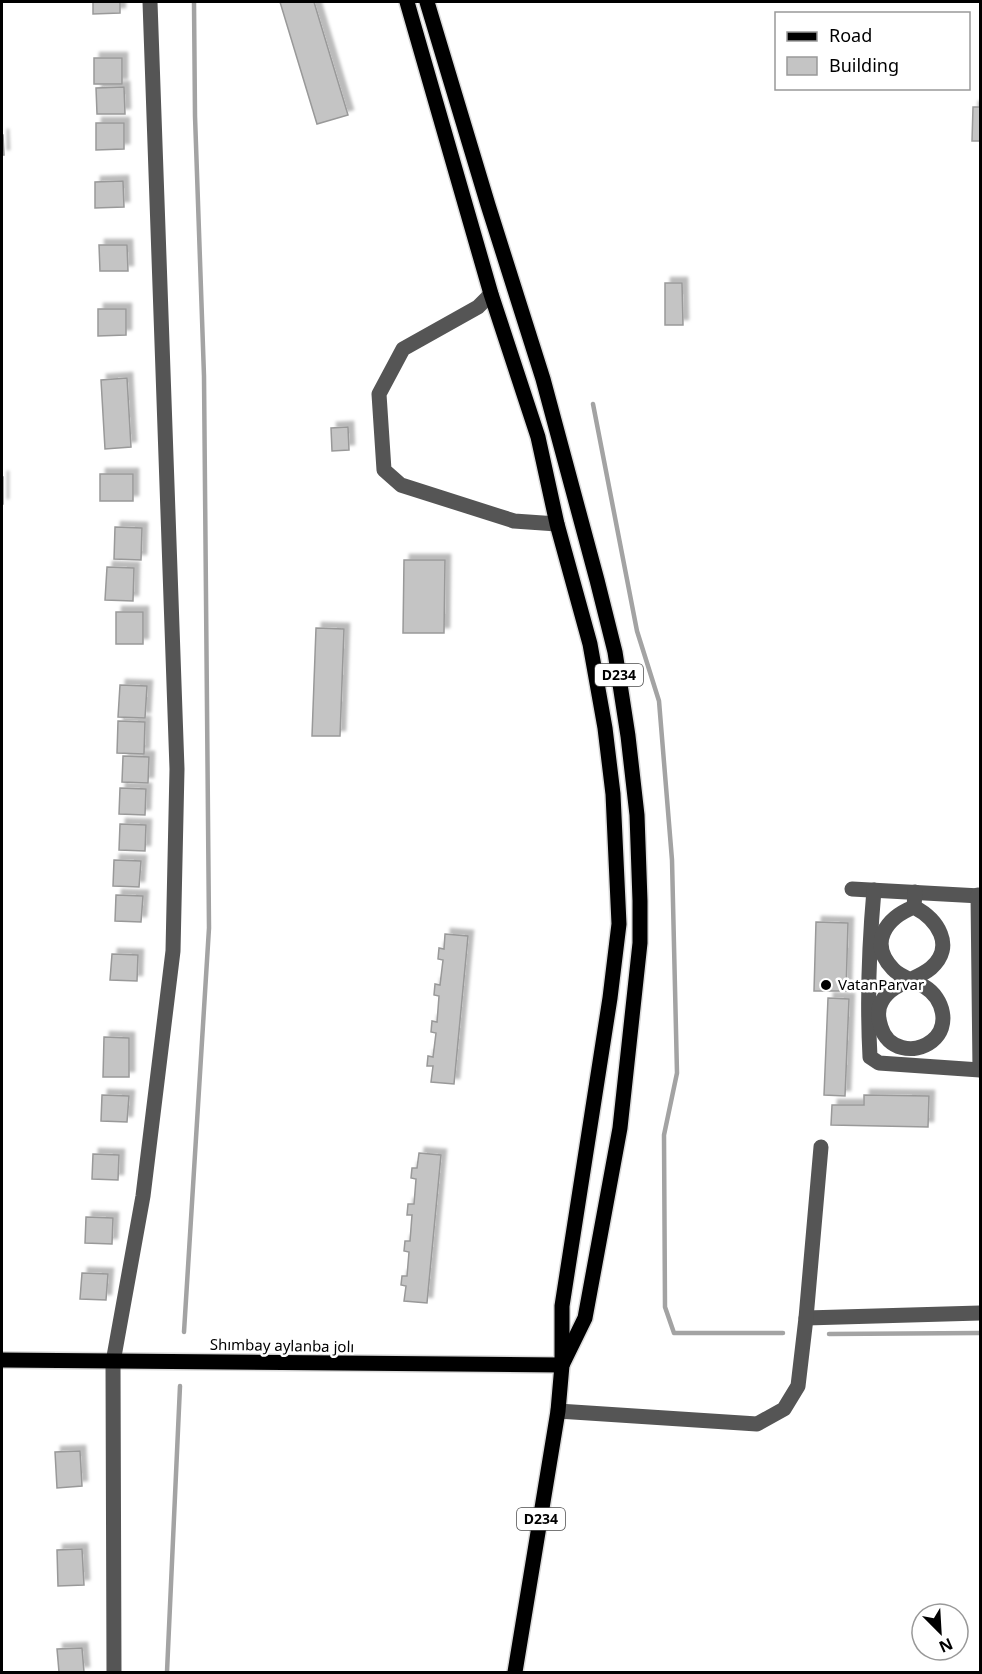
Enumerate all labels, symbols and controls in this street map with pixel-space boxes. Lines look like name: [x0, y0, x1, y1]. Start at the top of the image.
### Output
legend: [775, 12, 970, 90]
text: Road: [829, 23, 872, 47]
text: Building: [829, 53, 899, 77]
road number: D234: [595, 664, 643, 686]
place label: VatanParvar: [838, 974, 924, 994]
marker: VatanParvar: [819, 978, 833, 992]
street label: Shımbay aylanba jolı: [210, 1334, 354, 1356]
road number: D234: [517, 1508, 565, 1530]
north arrow: [910, 1602, 970, 1662]
text: N: [936, 1633, 957, 1658]

